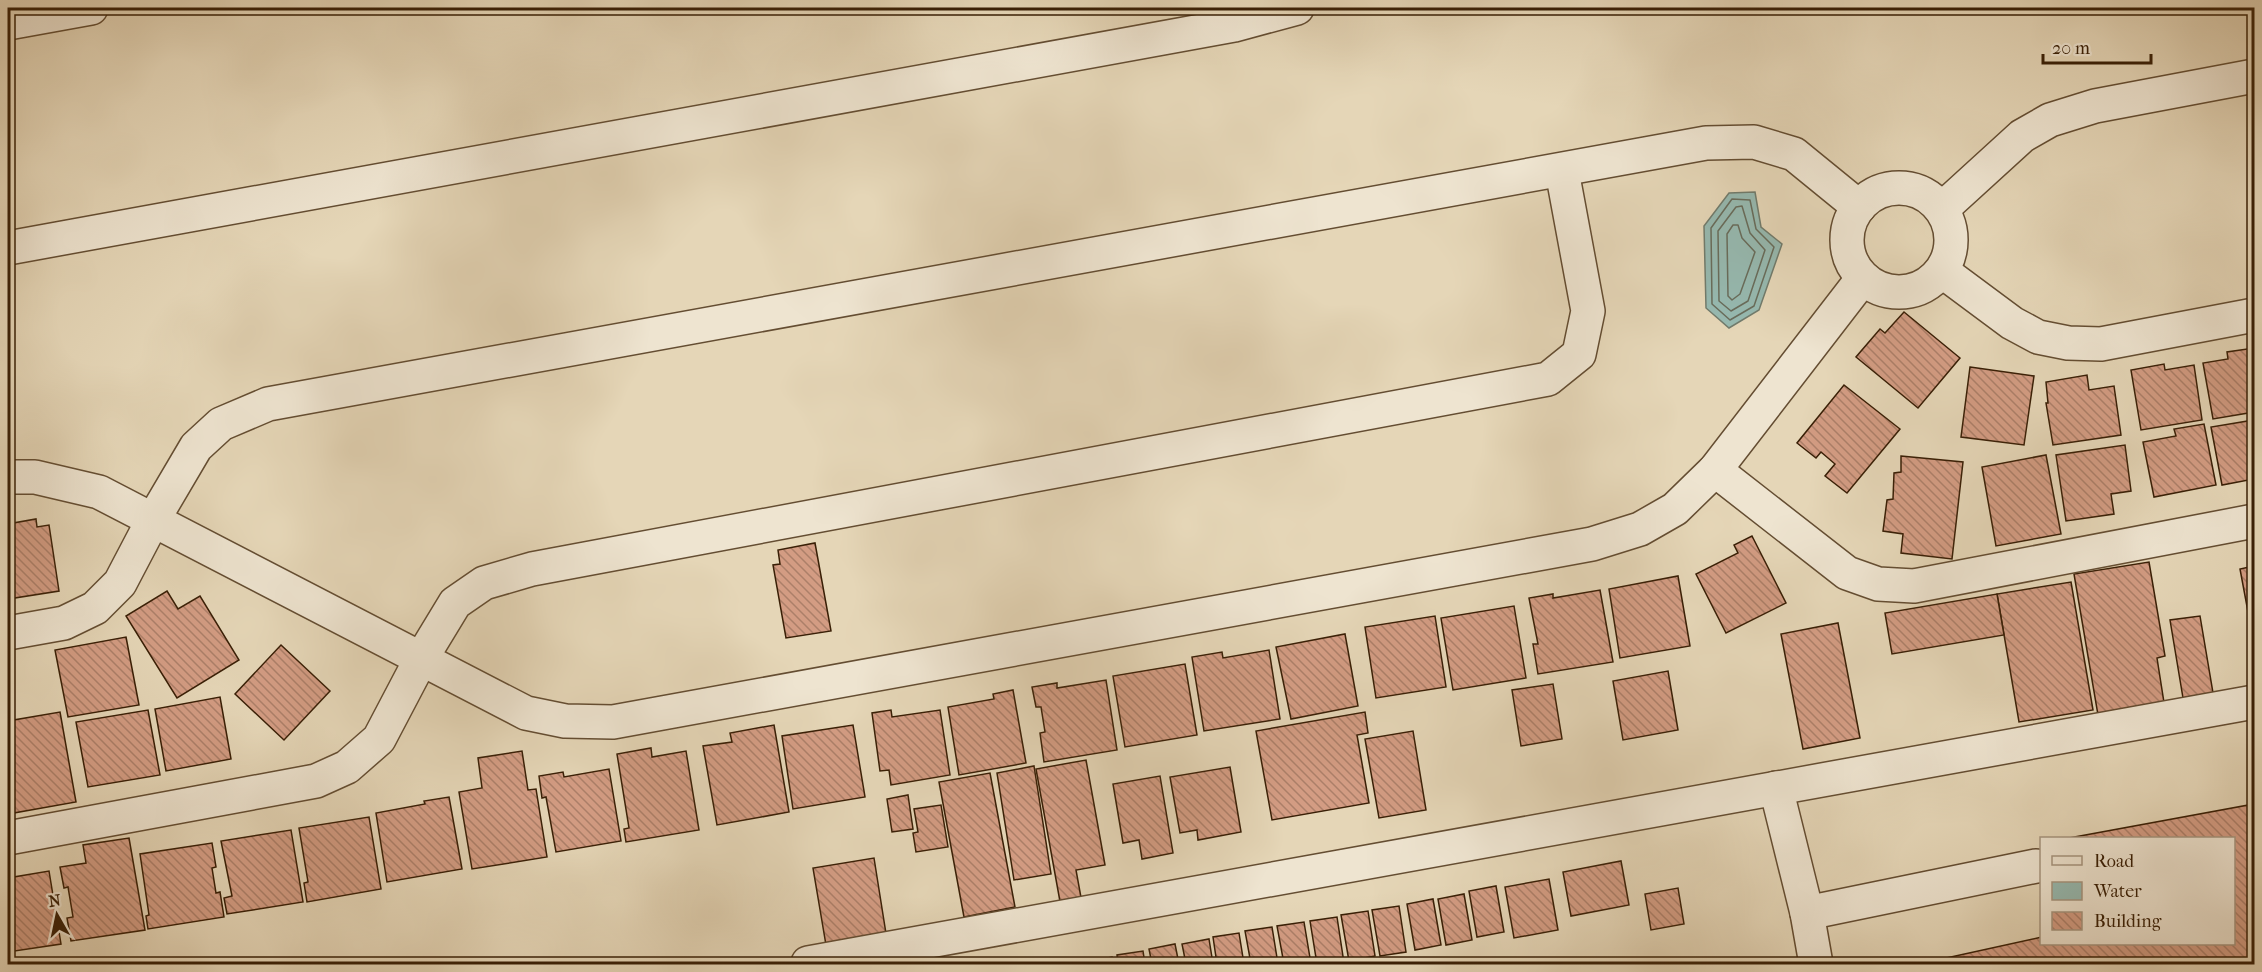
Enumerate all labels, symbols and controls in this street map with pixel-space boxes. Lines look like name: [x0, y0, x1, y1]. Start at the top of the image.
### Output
scale bar: [2043, 27, 2151, 65]
text: 20 m: [2052, 38, 2090, 59]
legend: [2040, 837, 2235, 945]
text: Road: [2094, 851, 2134, 872]
text: Water: [2093, 881, 2142, 902]
north arrow: [27, 885, 87, 945]
text: N: [47, 890, 63, 911]
text: Building: [2094, 911, 2162, 932]

